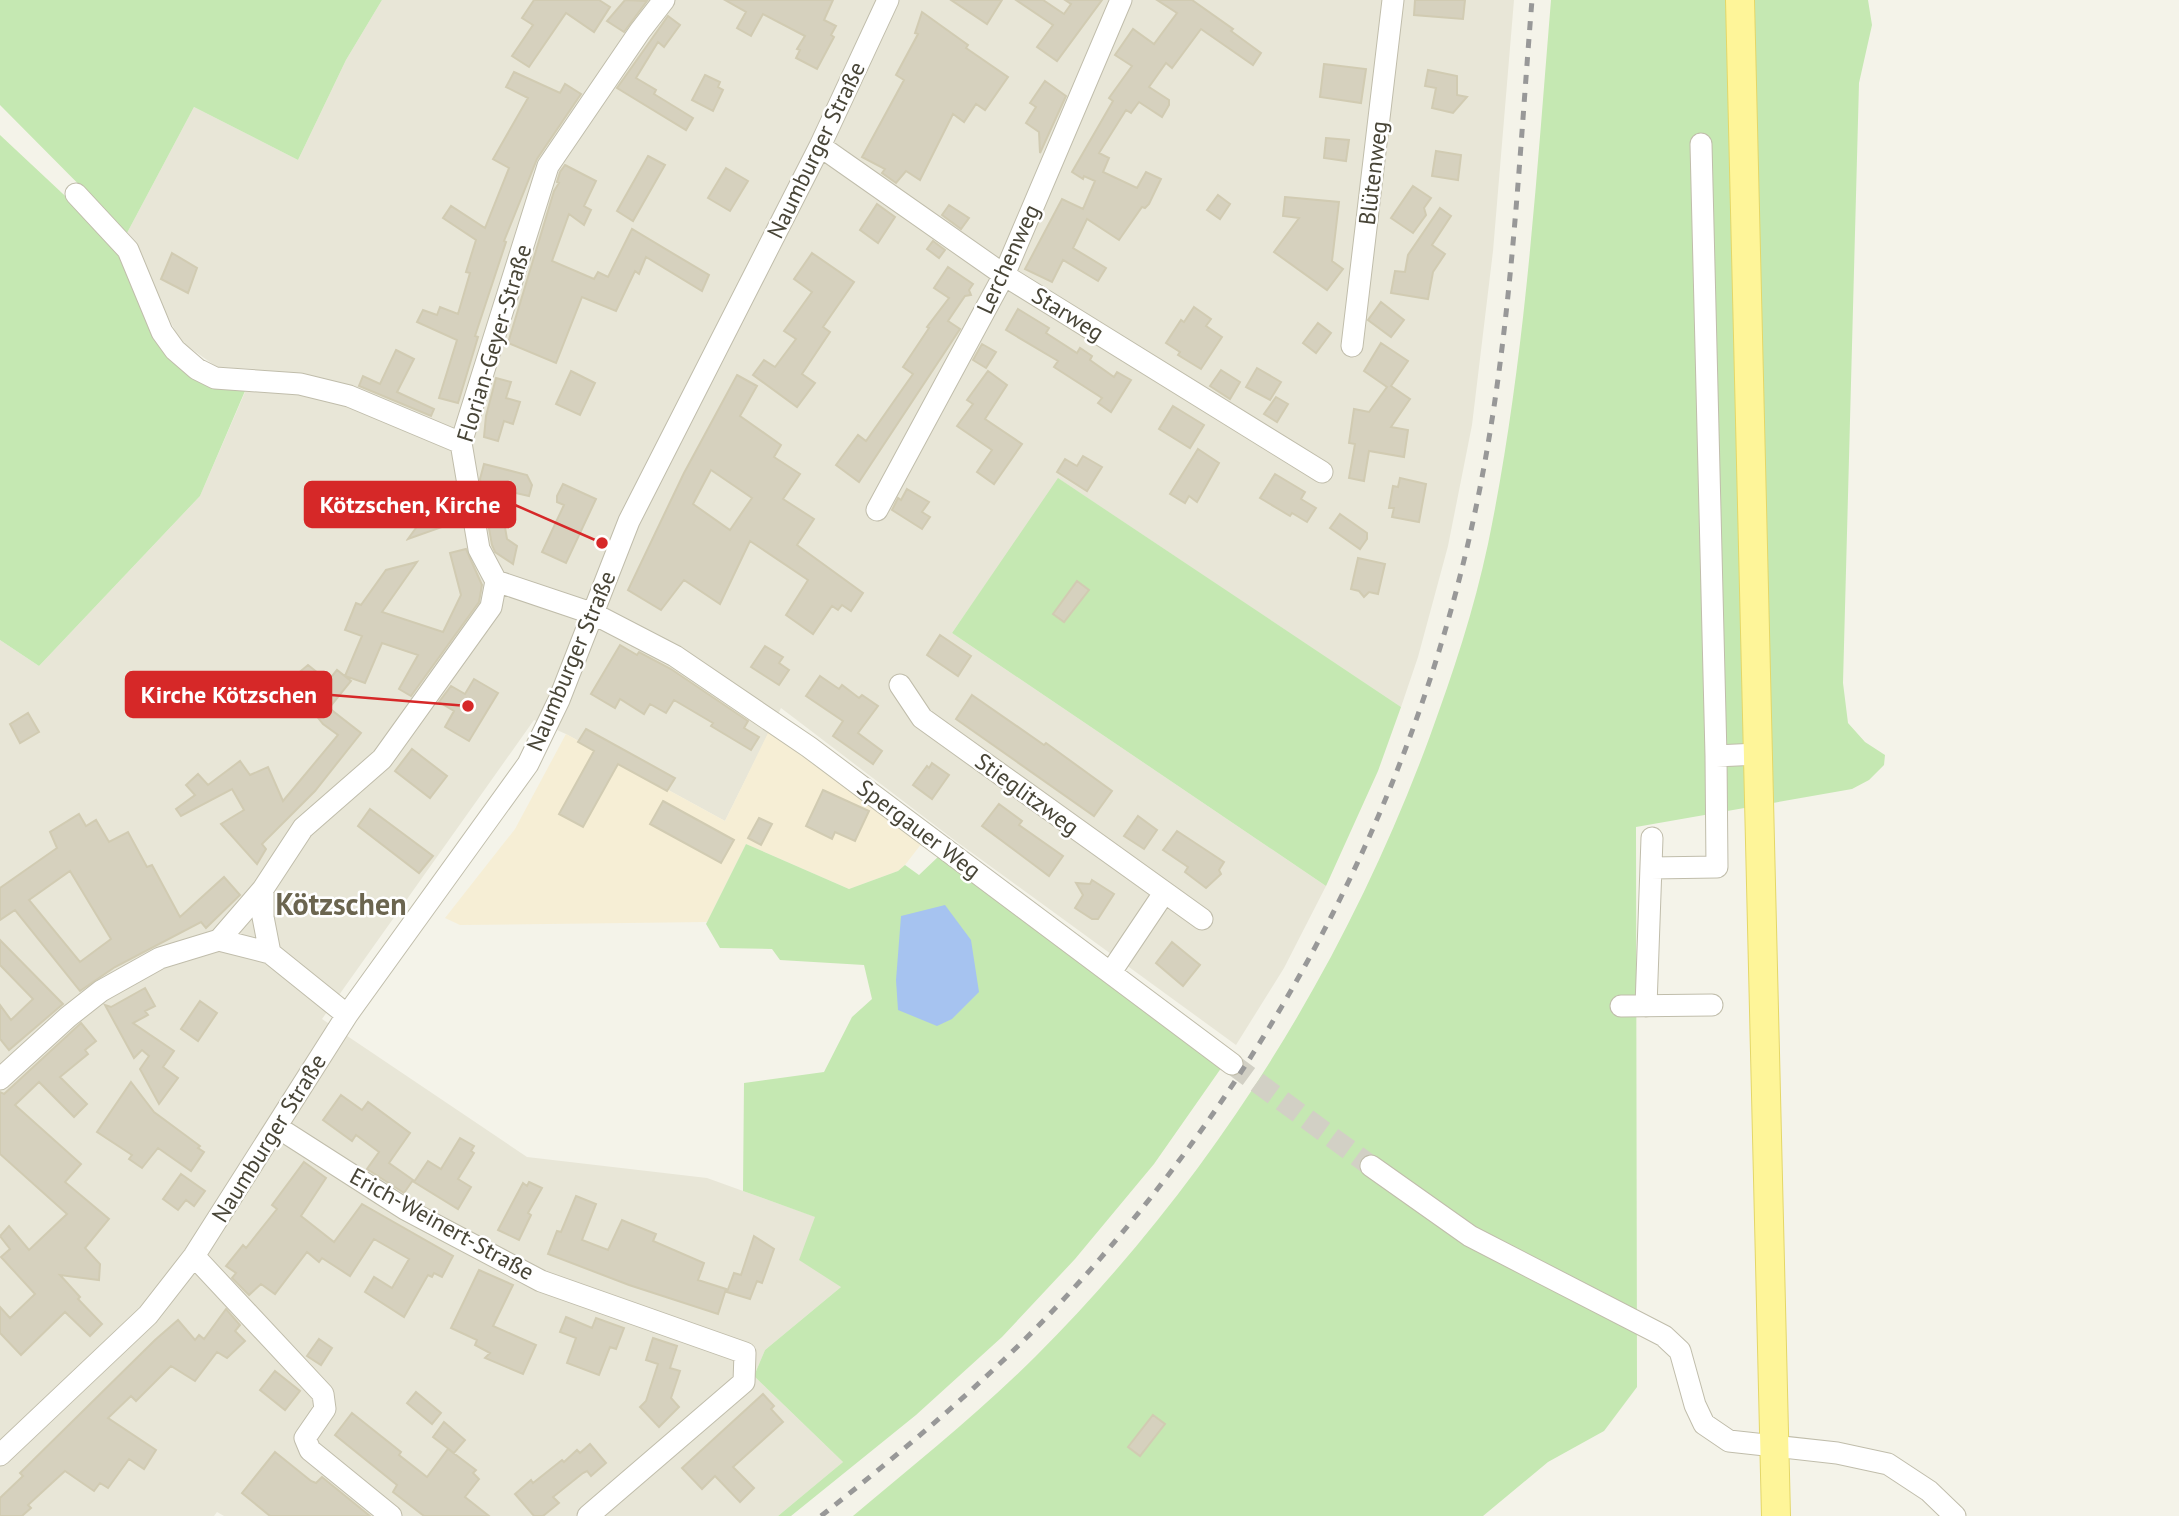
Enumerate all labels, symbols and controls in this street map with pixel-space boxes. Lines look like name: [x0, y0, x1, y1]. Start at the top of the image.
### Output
street label: Naumburger Straße: [760, 57, 871, 243]
street label: Blütenweg: [1352, 119, 1393, 227]
street label: Lerchenweg: [970, 199, 1046, 318]
street label: Florian-Geyer-Straße: [450, 240, 537, 445]
street label: Starweg: [1027, 280, 1110, 347]
callout: Kötzschen, Kirche: [305, 482, 515, 527]
text: Kötzschen, Kirche: [320, 489, 500, 520]
street label: Naumburger Straße: [519, 566, 622, 755]
callout: Kirche Kötzschen: [126, 672, 331, 717]
text: Kirche Kötzschen: [141, 679, 317, 710]
street label: Stieglitzweg: [970, 746, 1085, 841]
street label: Spergauer Weg: [852, 773, 987, 885]
district label: Kötzschen: [275, 884, 407, 923]
street label: Naumburger Straße: [205, 1048, 332, 1227]
street label: Erich-Weinert-Straße: [345, 1161, 539, 1286]

